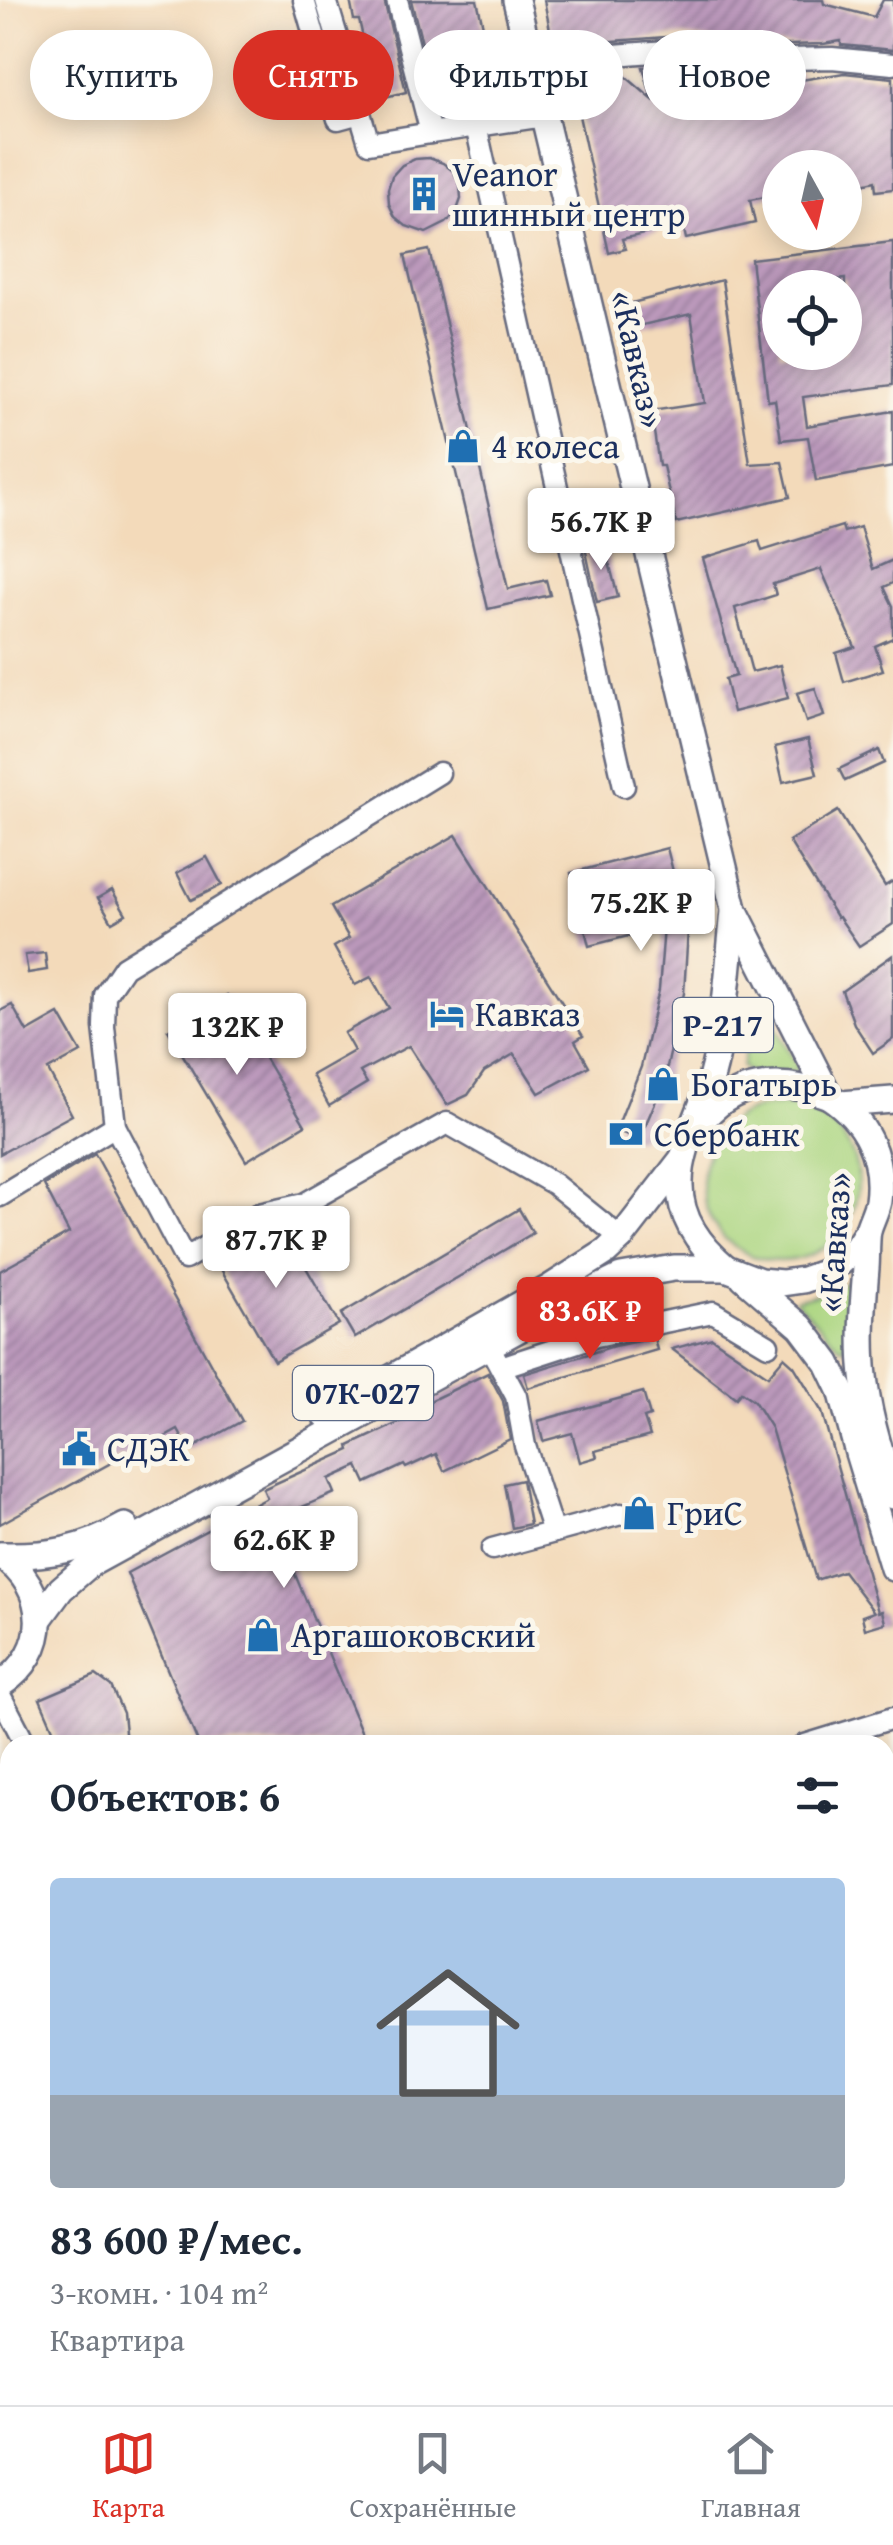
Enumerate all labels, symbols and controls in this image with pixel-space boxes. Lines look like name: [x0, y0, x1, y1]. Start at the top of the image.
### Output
chip: Купить: [30, 30, 213, 120]
chip: Снять: [233, 30, 394, 120]
chip: Фильтры: [414, 30, 623, 120]
chip: Новое: [643, 30, 806, 120]
place label: Veanor шинный центр: [452, 148, 685, 239]
north arrow: [762, 150, 862, 250]
map controls: [762, 150, 862, 370]
building icon: Veanor шинный центр: [405, 175, 443, 213]
button: locate: [762, 270, 862, 370]
street label: «Кавказ»: [598, 285, 679, 433]
place label: 4 колеса: [491, 420, 620, 471]
shop icon: 4 колеса: [444, 427, 482, 465]
pin: 56.7K ₽: [509, 488, 693, 573]
text: 56.7K ₽: [550, 497, 652, 544]
pin: 75.2K ₽: [549, 869, 733, 954]
text: 75.2K ₽: [590, 878, 692, 925]
place label: Кавказ: [475, 988, 580, 1039]
pin: 132K ₽: [156, 993, 318, 1078]
hotel icon: Кавказ: [428, 995, 466, 1033]
road number: Р-217: [673, 998, 773, 1052]
text: 132K ₽: [190, 1002, 284, 1049]
place label: Богатырь: [691, 1058, 837, 1109]
shop icon: Богатырь: [644, 1065, 682, 1103]
place label: Сбербанк: [654, 1108, 800, 1159]
bank icon: Сбербанк: [607, 1115, 645, 1153]
street label: «Кавказ»: [803, 1170, 864, 1314]
pin: 87.7K ₽: [184, 1206, 368, 1291]
text: 87.7K ₽: [225, 1215, 327, 1262]
pin: 83.6K ₽: [498, 1277, 682, 1362]
text: 83.6K ₽: [539, 1286, 641, 1333]
road number: 07К-027: [293, 1366, 433, 1420]
place label: СДЭК: [107, 1423, 190, 1474]
public building icon: СДЭК: [60, 1430, 98, 1468]
place label: ГриС: [667, 1487, 743, 1538]
shop icon: ГриС: [620, 1494, 658, 1532]
pin: 62.6K ₽: [192, 1506, 376, 1591]
text: 62.6K ₽: [233, 1515, 335, 1562]
place label: Аргашоковский: [291, 1609, 536, 1660]
shop icon: Аргашоковский: [244, 1616, 282, 1654]
text: Объектов: 6: [50, 1765, 280, 1826]
icon: filters: [790, 1768, 845, 1823]
icon: home: [358, 1943, 538, 2123]
text: 83 600 ₽/мес.: [50, 2208, 303, 2269]
text: 3-комн. · 104 m²: [50, 2269, 268, 2316]
text: Квартира: [50, 2316, 185, 2363]
tab: Карта: [92, 2426, 165, 2527]
tab: Сохранённые: [349, 2426, 516, 2527]
tab: Главная: [701, 2426, 801, 2527]

